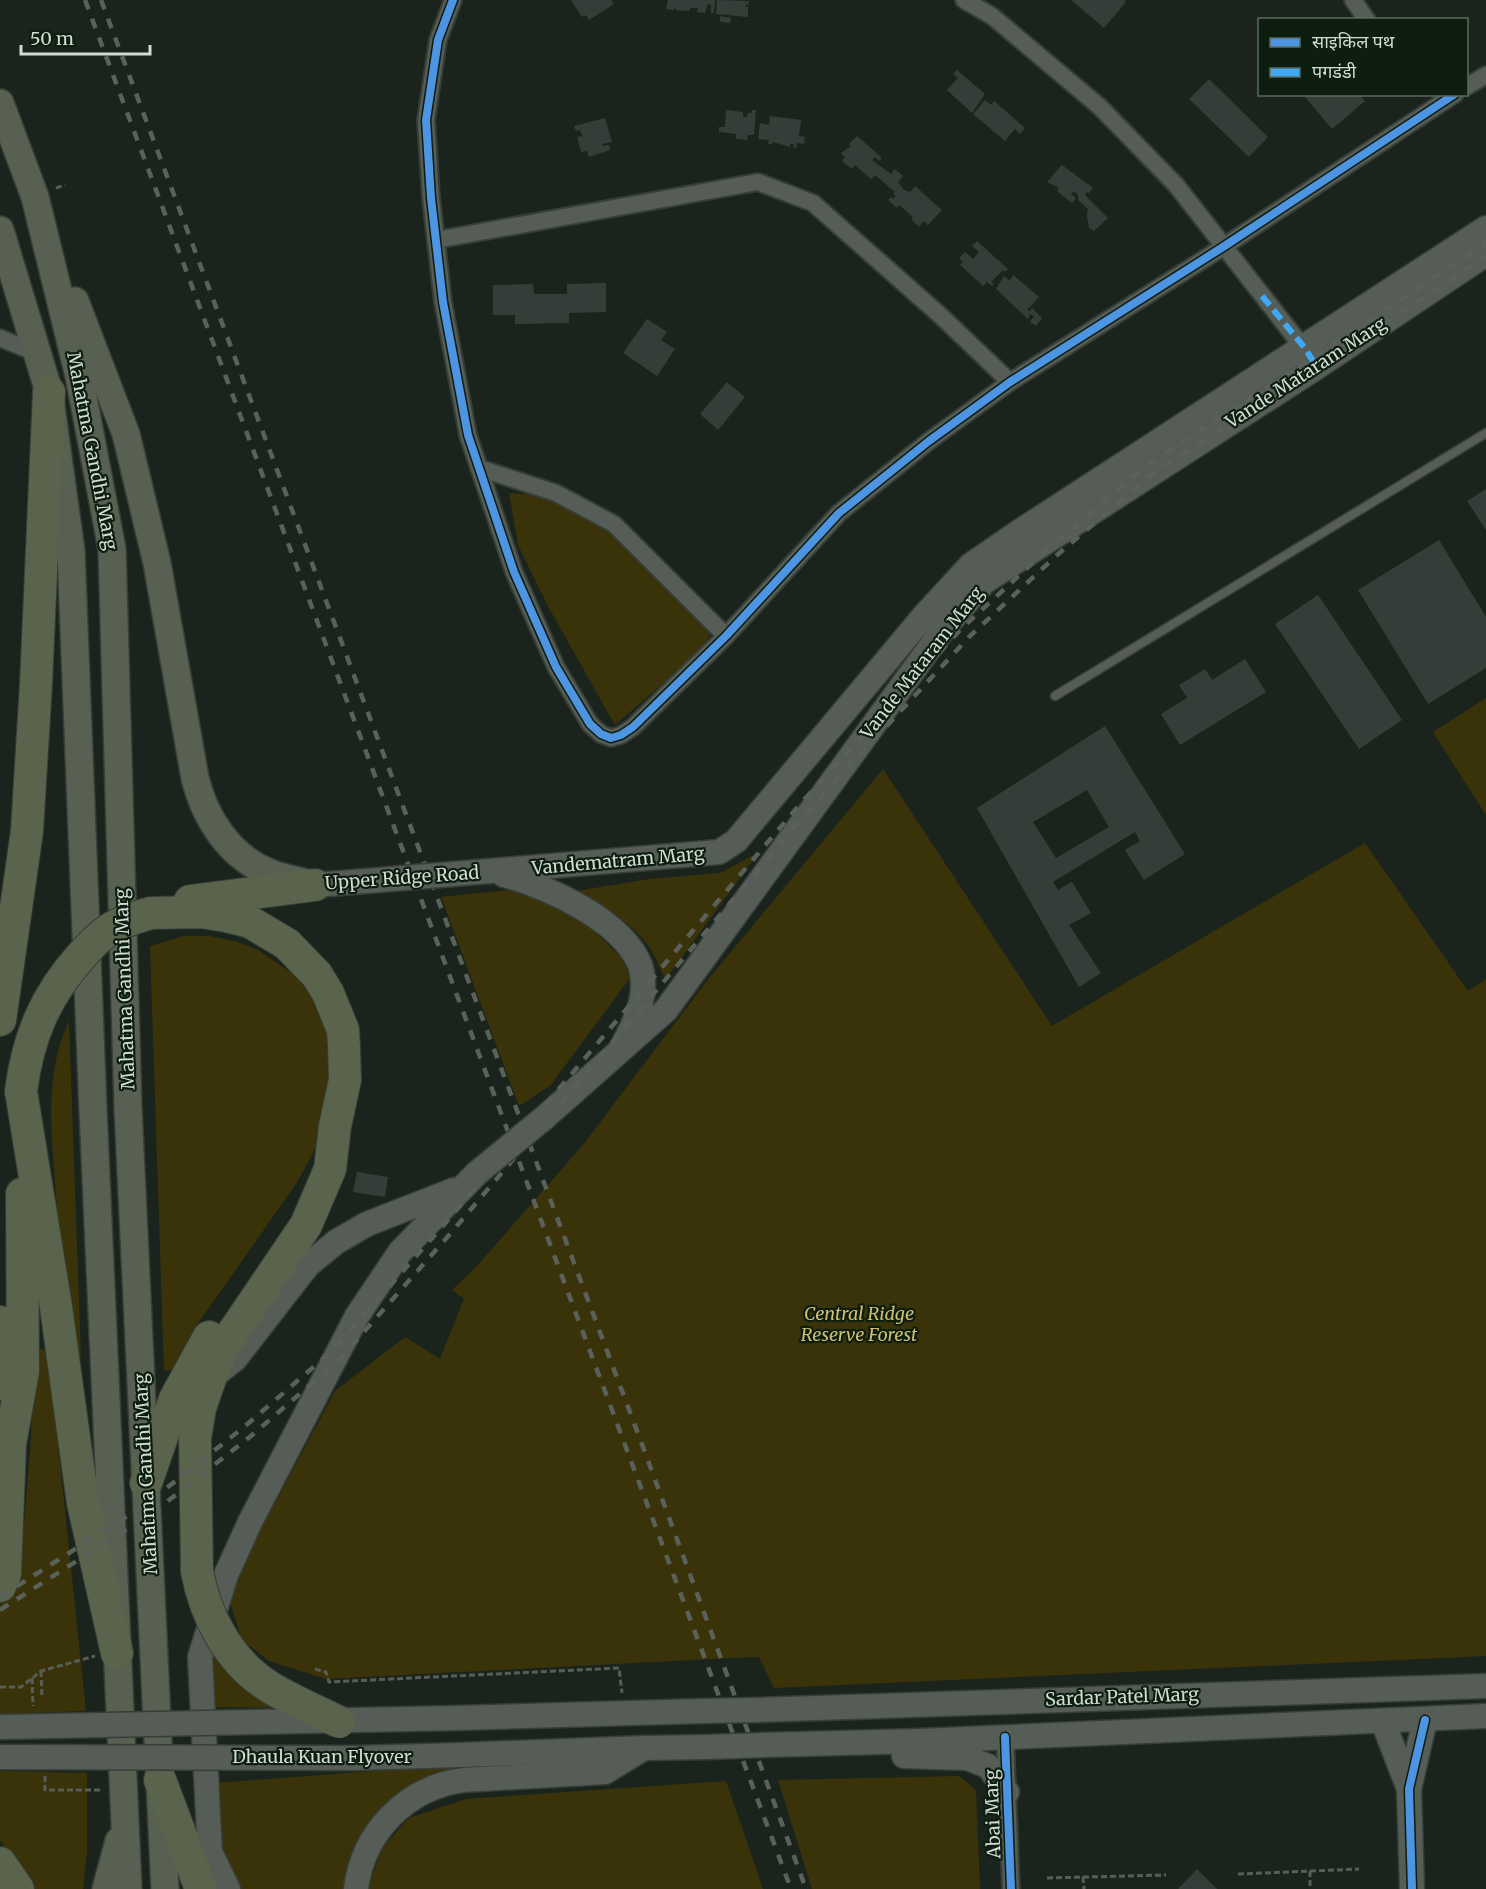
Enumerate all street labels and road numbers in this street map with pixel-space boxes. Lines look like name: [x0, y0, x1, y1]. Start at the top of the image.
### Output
street label: Vande Mataram Marg: [1220, 312, 1391, 434]
street label: Mahatma Gandhi Marg: [62, 350, 123, 552]
street label: Vande Mataram Marg: [854, 582, 988, 744]
street label: Vandematram Marg: [530, 841, 705, 880]
street label: Upper Ridge Road: [324, 861, 480, 894]
street label: Mahatma Gandhi Marg: [109, 888, 140, 1090]
street label: Mahatma Gandhi Marg: [129, 1373, 162, 1575]
street label: Sardar Patel Marg: [1045, 1682, 1199, 1711]
street label: Dhaula Kuan Flyover: [232, 1745, 412, 1768]
street label: Abai Marg: [979, 1769, 1006, 1860]

